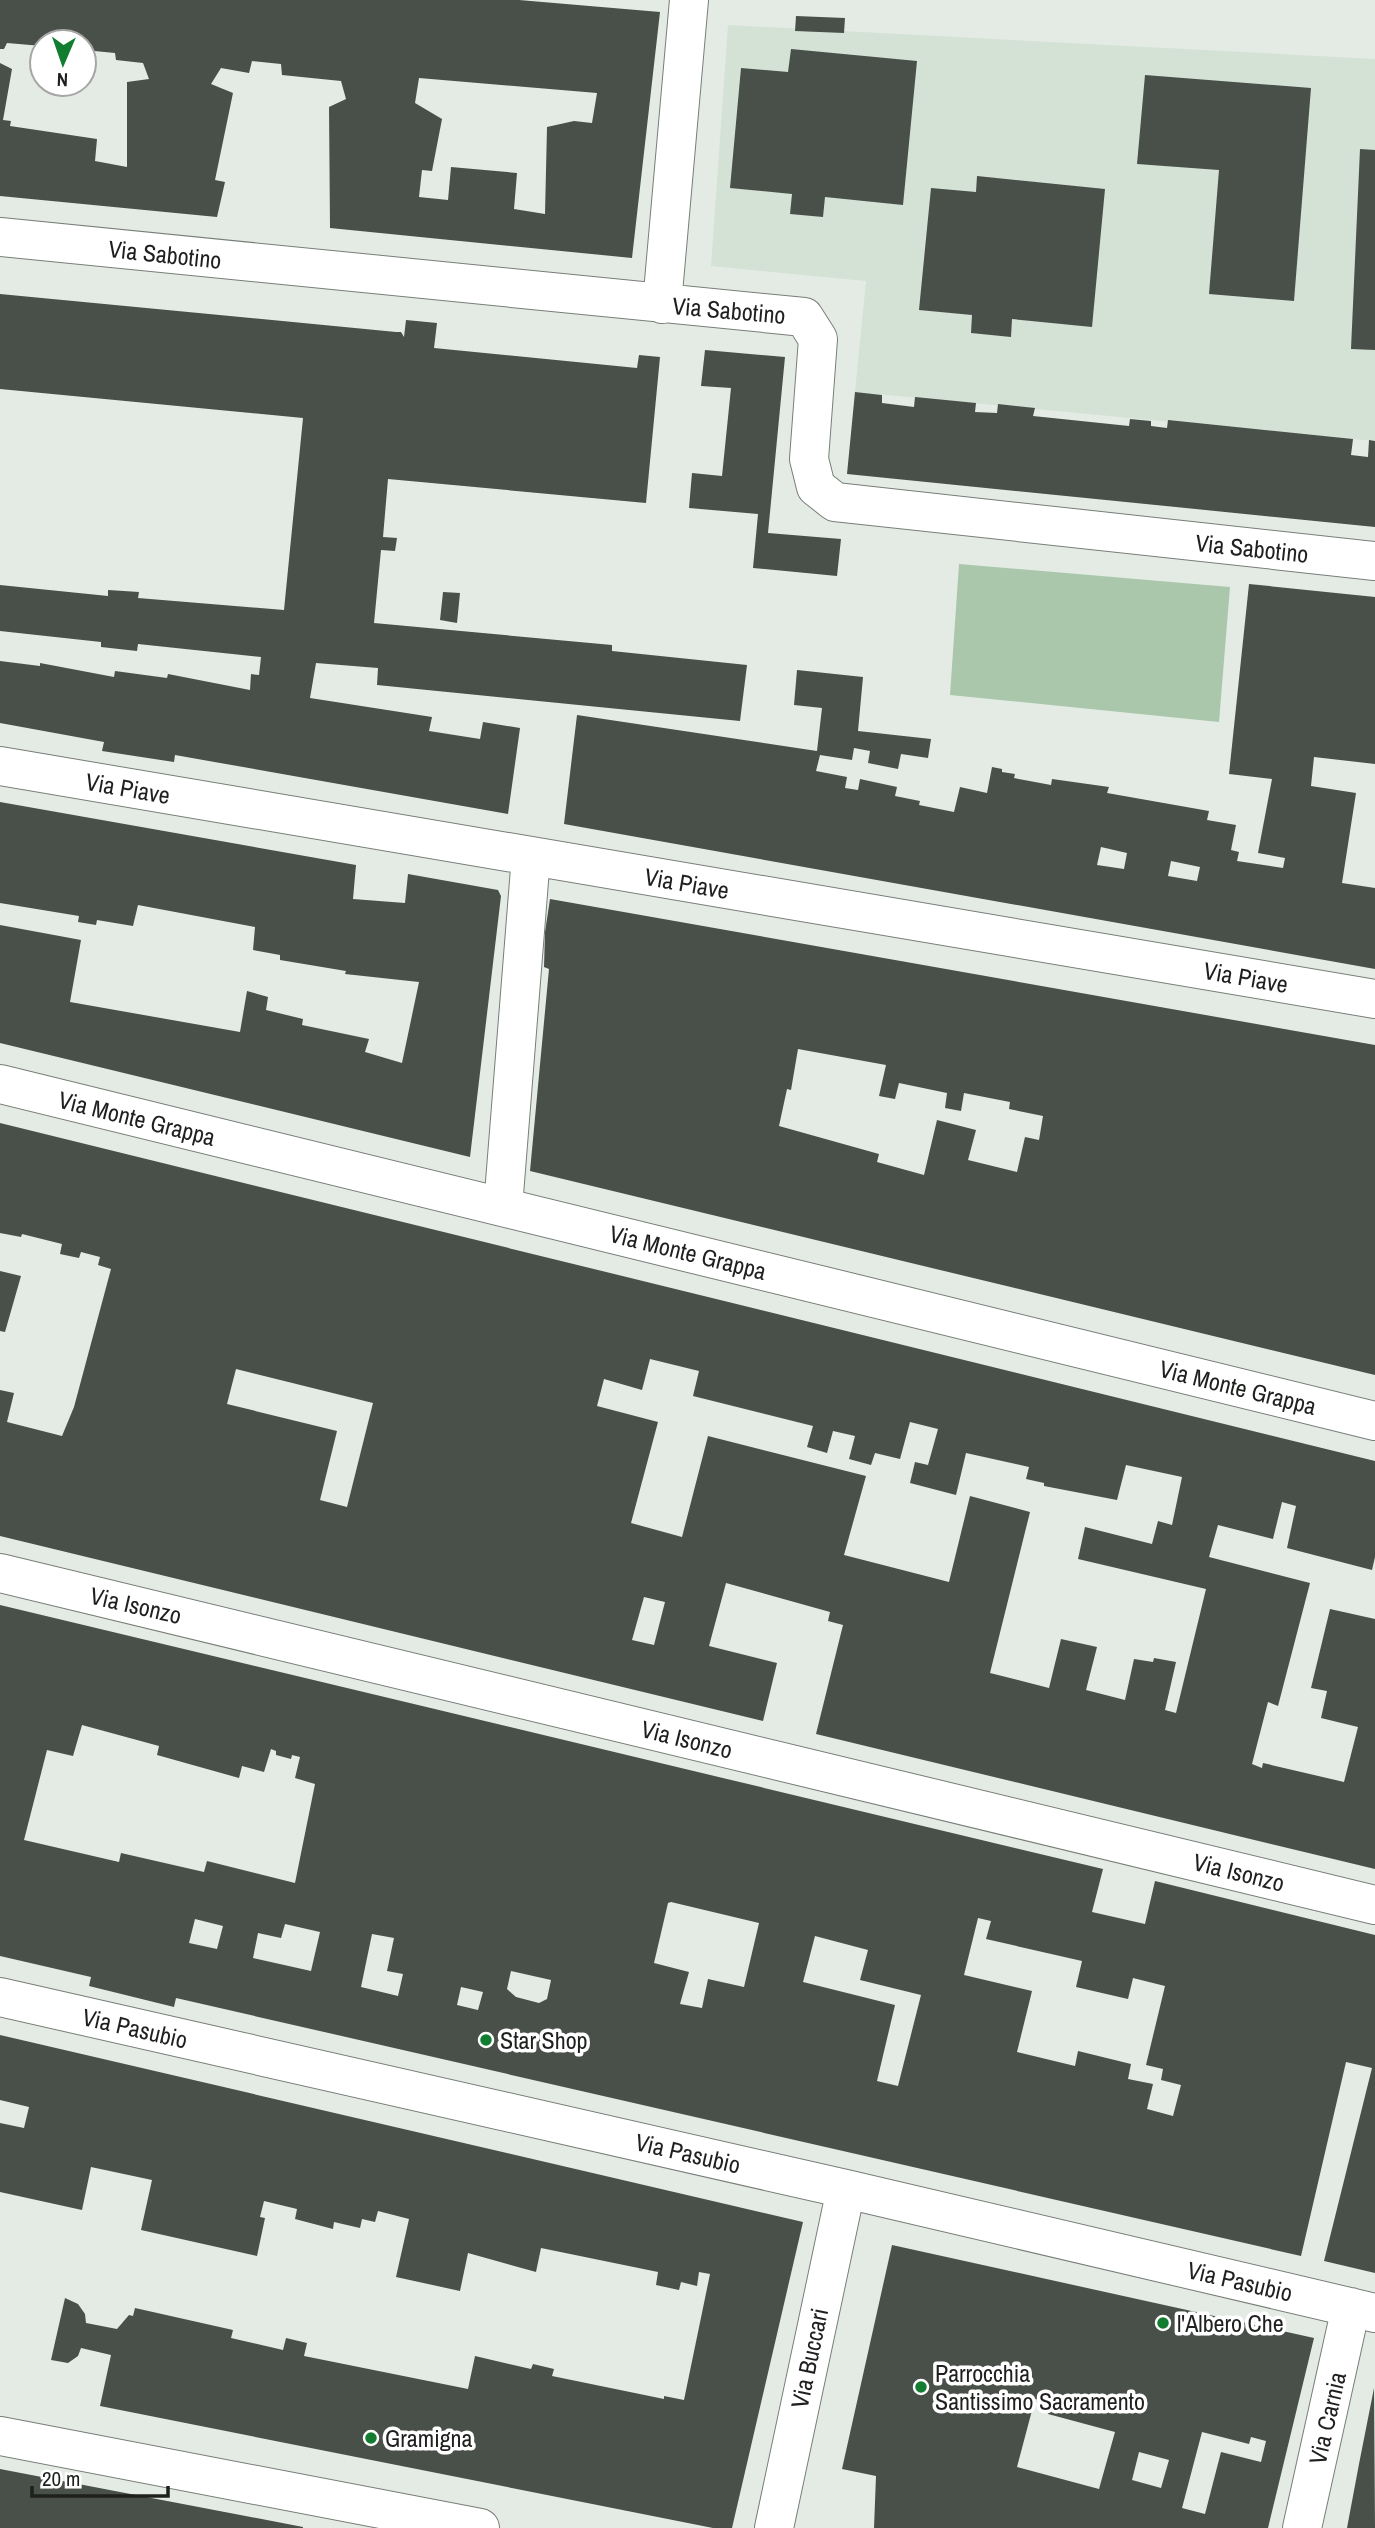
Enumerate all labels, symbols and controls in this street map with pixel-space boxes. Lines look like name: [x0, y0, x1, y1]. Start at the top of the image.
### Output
north arrow: [28, 28, 98, 98]
text: N: [56, 67, 68, 93]
street label: Via Sabotino: [107, 232, 223, 276]
street label: Via Sabotino: [671, 289, 787, 331]
street label: Via Sabotino: [1194, 526, 1310, 570]
street label: Via Piave: [83, 765, 173, 811]
street label: Via Piave: [642, 860, 732, 906]
street label: Via Piave: [1201, 954, 1291, 1000]
street label: Via Monte Grappa: [55, 1083, 219, 1153]
street label: Via Monte Grappa: [606, 1217, 770, 1287]
street label: Via Monte Grappa: [1156, 1352, 1320, 1422]
street label: Via Isonzo: [87, 1579, 185, 1631]
street label: Via Isonzo: [638, 1712, 736, 1766]
street label: Via Isonzo: [1190, 1845, 1288, 1899]
street label: Via Pasubio: [79, 2000, 191, 2056]
place label: Star Shop: [500, 2024, 588, 2056]
marker: Star Shop: [478, 2032, 494, 2048]
street label: Via Pasubio: [632, 2125, 744, 2181]
street label: Via Pasubio: [1184, 2253, 1296, 2309]
street label: Via Buccari: [783, 2305, 835, 2411]
place label: l'Albero Che: [1177, 2307, 1284, 2339]
marker: l'Albero Che: [1155, 2315, 1171, 2331]
place label: Parrocchia Santissimo Sacramento: [935, 2357, 1145, 2417]
street label: Via Carnia: [1301, 2369, 1353, 2467]
marker: Parrocchia Santissimo Sacramento: [913, 2379, 929, 2395]
place label: Gramigna: [385, 2422, 473, 2454]
marker: Gramigna: [363, 2430, 379, 2446]
scale bar: [32, 2454, 168, 2498]
text: 20 m: [42, 2464, 80, 2493]

